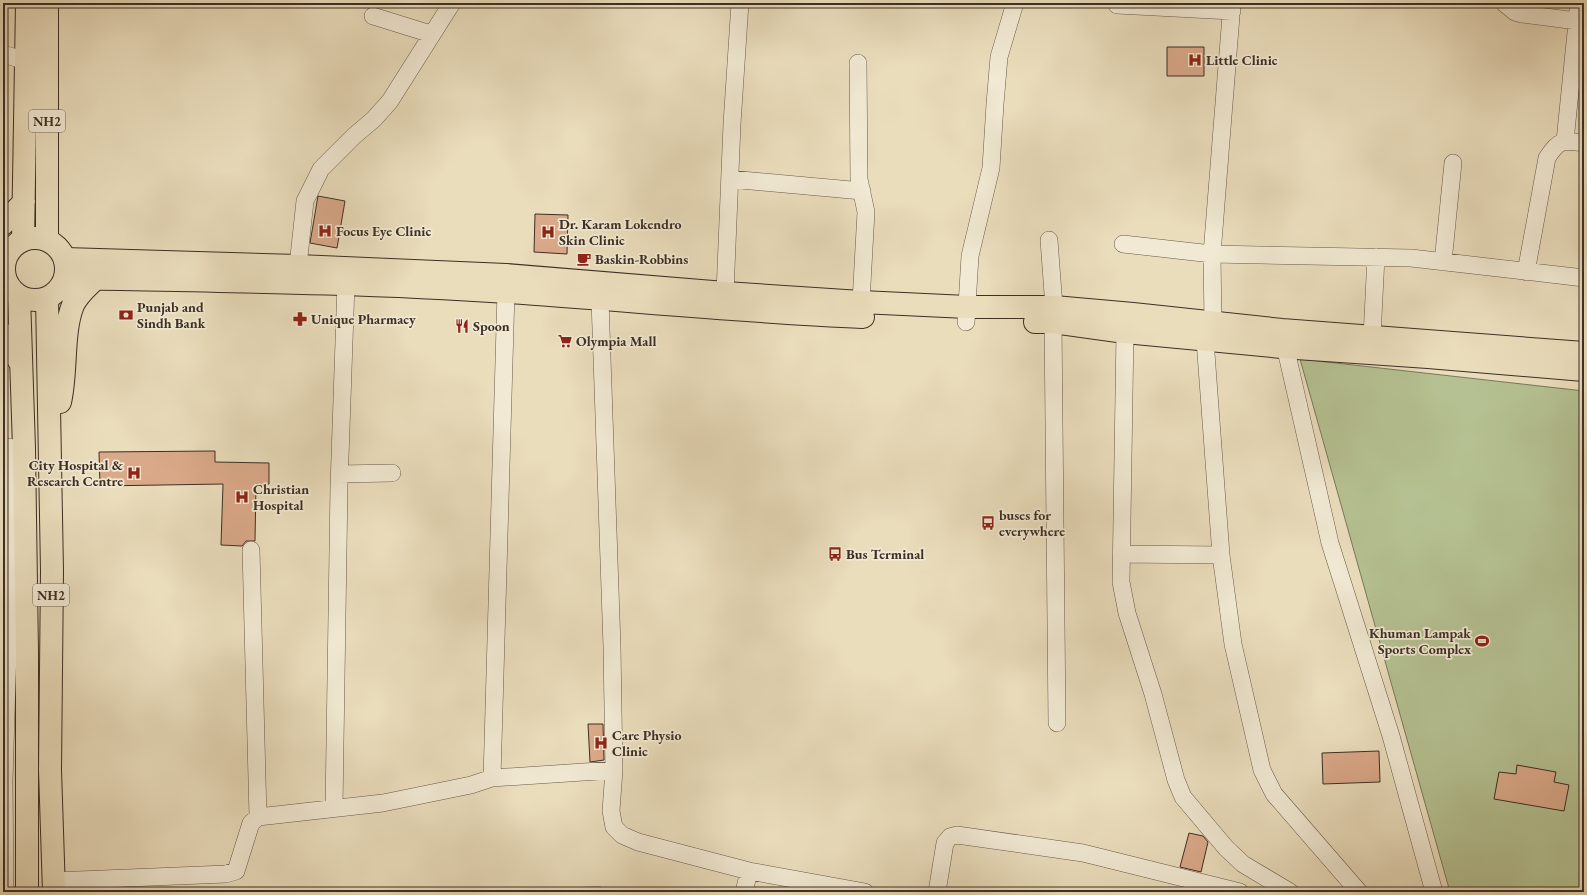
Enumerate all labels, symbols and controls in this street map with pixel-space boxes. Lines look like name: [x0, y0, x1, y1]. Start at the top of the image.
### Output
place label: Little Clinic: [1206, 51, 1278, 69]
hospital icon: Little Clinic: [1187, 52, 1203, 68]
road number: NH2: [29, 110, 65, 132]
place label: Dr. Karam Lokendro Skin Clinic: [559, 215, 682, 249]
place label: Focus Eye Clinic: [336, 222, 431, 240]
hospital icon: Focus Eye Clinic: [317, 223, 333, 239]
hospital icon: Dr. Karam Lokendro Skin Clinic: [540, 224, 556, 240]
place label: Baskin-Robbins: [595, 250, 688, 268]
cafe icon: Baskin-Robbins: [576, 251, 592, 267]
place label: Punjab and Sindh Bank: [137, 298, 206, 332]
bank icon: Punjab and Sindh Bank: [118, 307, 134, 323]
place label: Unique Pharmacy: [311, 310, 416, 328]
pharmacy icon: Unique Pharmacy: [292, 311, 308, 327]
place label: Spoon: [473, 317, 510, 335]
restaurant icon: Spoon: [454, 318, 470, 334]
place label: Olympia Mall: [576, 332, 656, 350]
supermarket icon: Olympia Mall: [557, 333, 573, 349]
place label: City Hospital & Research Centre: [27, 456, 124, 490]
hospital icon: City Hospital & Research Centre: [126, 465, 142, 481]
place label: Christian Hospital: [253, 480, 309, 514]
hospital icon: Christian Hospital: [234, 489, 250, 505]
place label: buses for everywhere: [999, 506, 1065, 540]
bus stop icon: buses for everywhere: [980, 515, 996, 531]
place label: Bus Terminal: [846, 545, 924, 563]
bus stop icon: Bus Terminal: [827, 546, 843, 562]
road number: NH2: [33, 584, 69, 606]
place label: Khuman Lampak Sports Complex: [1369, 624, 1471, 658]
sports icon: Khuman Lampak Sports Complex: [1474, 633, 1490, 649]
place label: Care Physio Clinic: [612, 726, 681, 760]
hospital icon: Care Physio Clinic: [593, 735, 609, 751]

